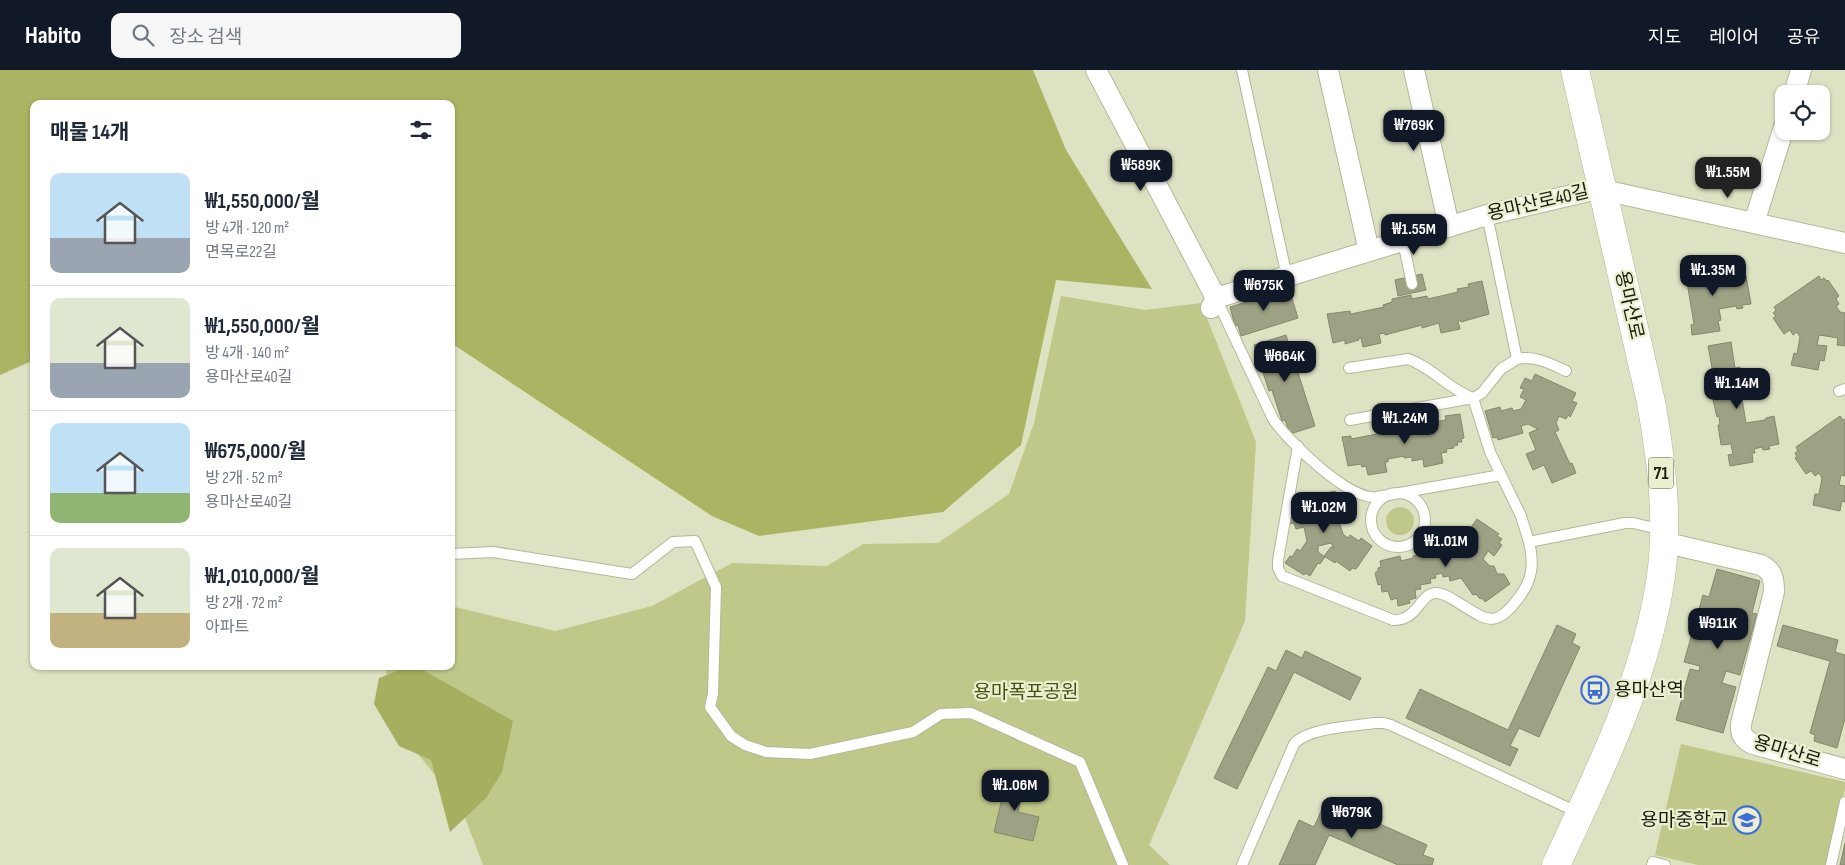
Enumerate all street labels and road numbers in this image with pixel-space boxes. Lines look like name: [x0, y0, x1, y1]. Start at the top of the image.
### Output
street label: 용마산로40길: [1485, 180, 1591, 226]
street label: 용마산로: [1610, 268, 1648, 342]
road number: 71: [1648, 458, 1674, 488]
street label: 용마산로: [1750, 731, 1824, 773]

